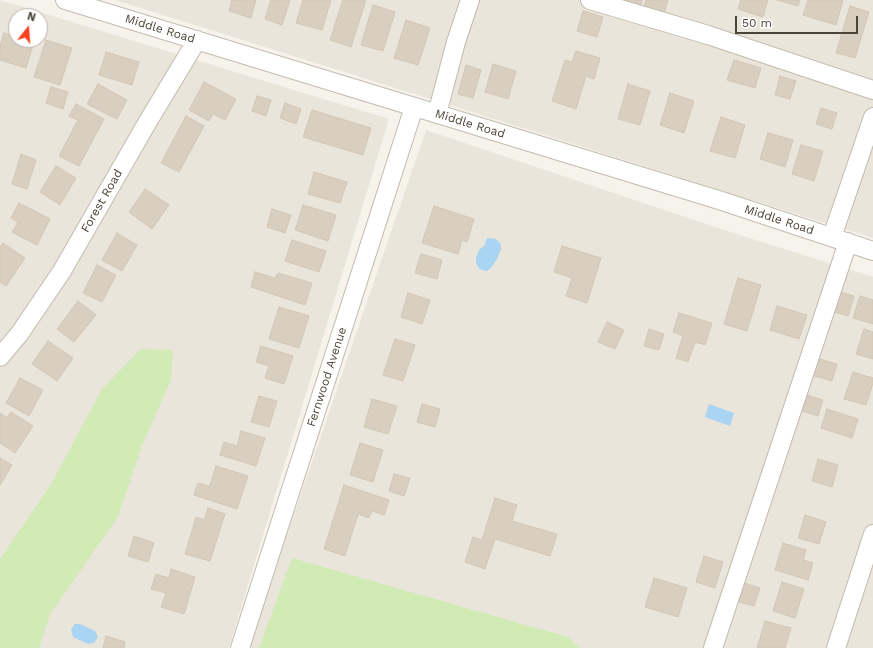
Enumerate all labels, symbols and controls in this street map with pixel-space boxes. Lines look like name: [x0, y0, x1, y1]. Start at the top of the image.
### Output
north arrow: [8, 8, 48, 48]
scale bar: [737, 8, 860, 34]
text: N: [26, 10, 37, 24]
street label: Middle Road: [123, 12, 197, 46]
text: 50 m: [742, 16, 772, 30]
street label: Middle Road: [433, 107, 507, 141]
street label: Forest Road: [78, 167, 126, 235]
street label: Middle Road: [742, 202, 816, 238]
street label: Fernwood Avenue: [304, 325, 350, 429]

